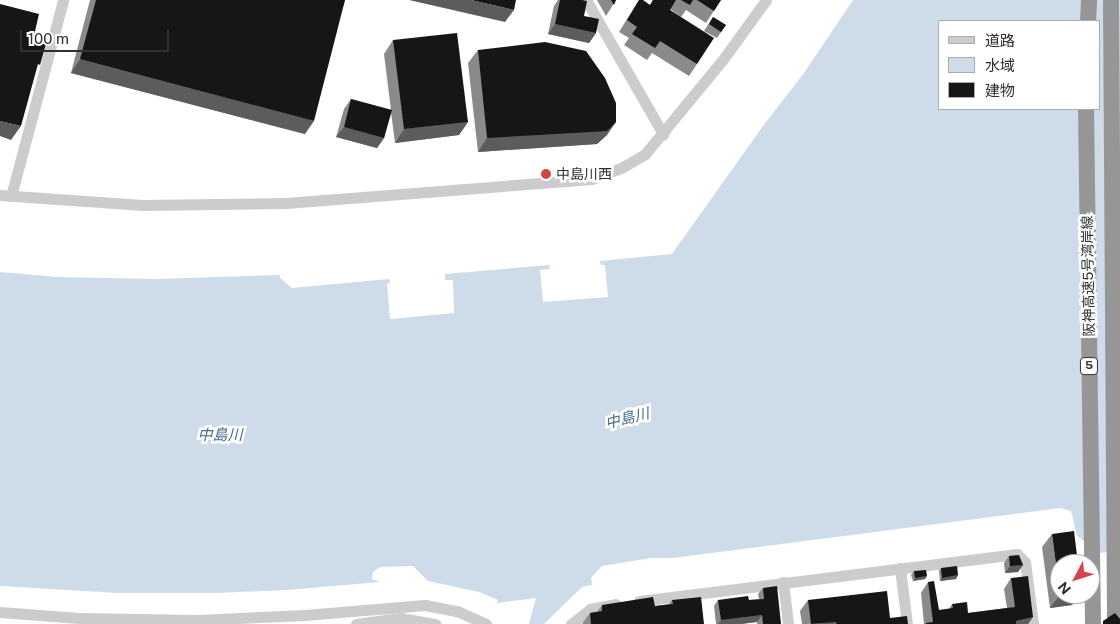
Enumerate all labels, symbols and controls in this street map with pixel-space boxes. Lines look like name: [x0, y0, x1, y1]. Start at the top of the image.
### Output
scale bar: [22, 20, 171, 52]
legend: [938, 20, 1100, 110]
text: 100 m: [28, 30, 69, 47]
text: 道路: [985, 32, 1015, 49]
text: 水域: [985, 57, 1015, 74]
text: 建物: [985, 82, 1015, 99]
place label: 中島川西: [556, 166, 612, 182]
marker: 中島川西: [540, 168, 552, 180]
street label: 阪神高速5号湾岸線: [1079, 215, 1097, 337]
road number: 5: [1079, 356, 1099, 376]
water label: 中島川: [603, 404, 651, 432]
water label: 中島川: [198, 426, 242, 444]
north arrow: [1050, 554, 1100, 604]
text: N: [1055, 579, 1074, 597]

